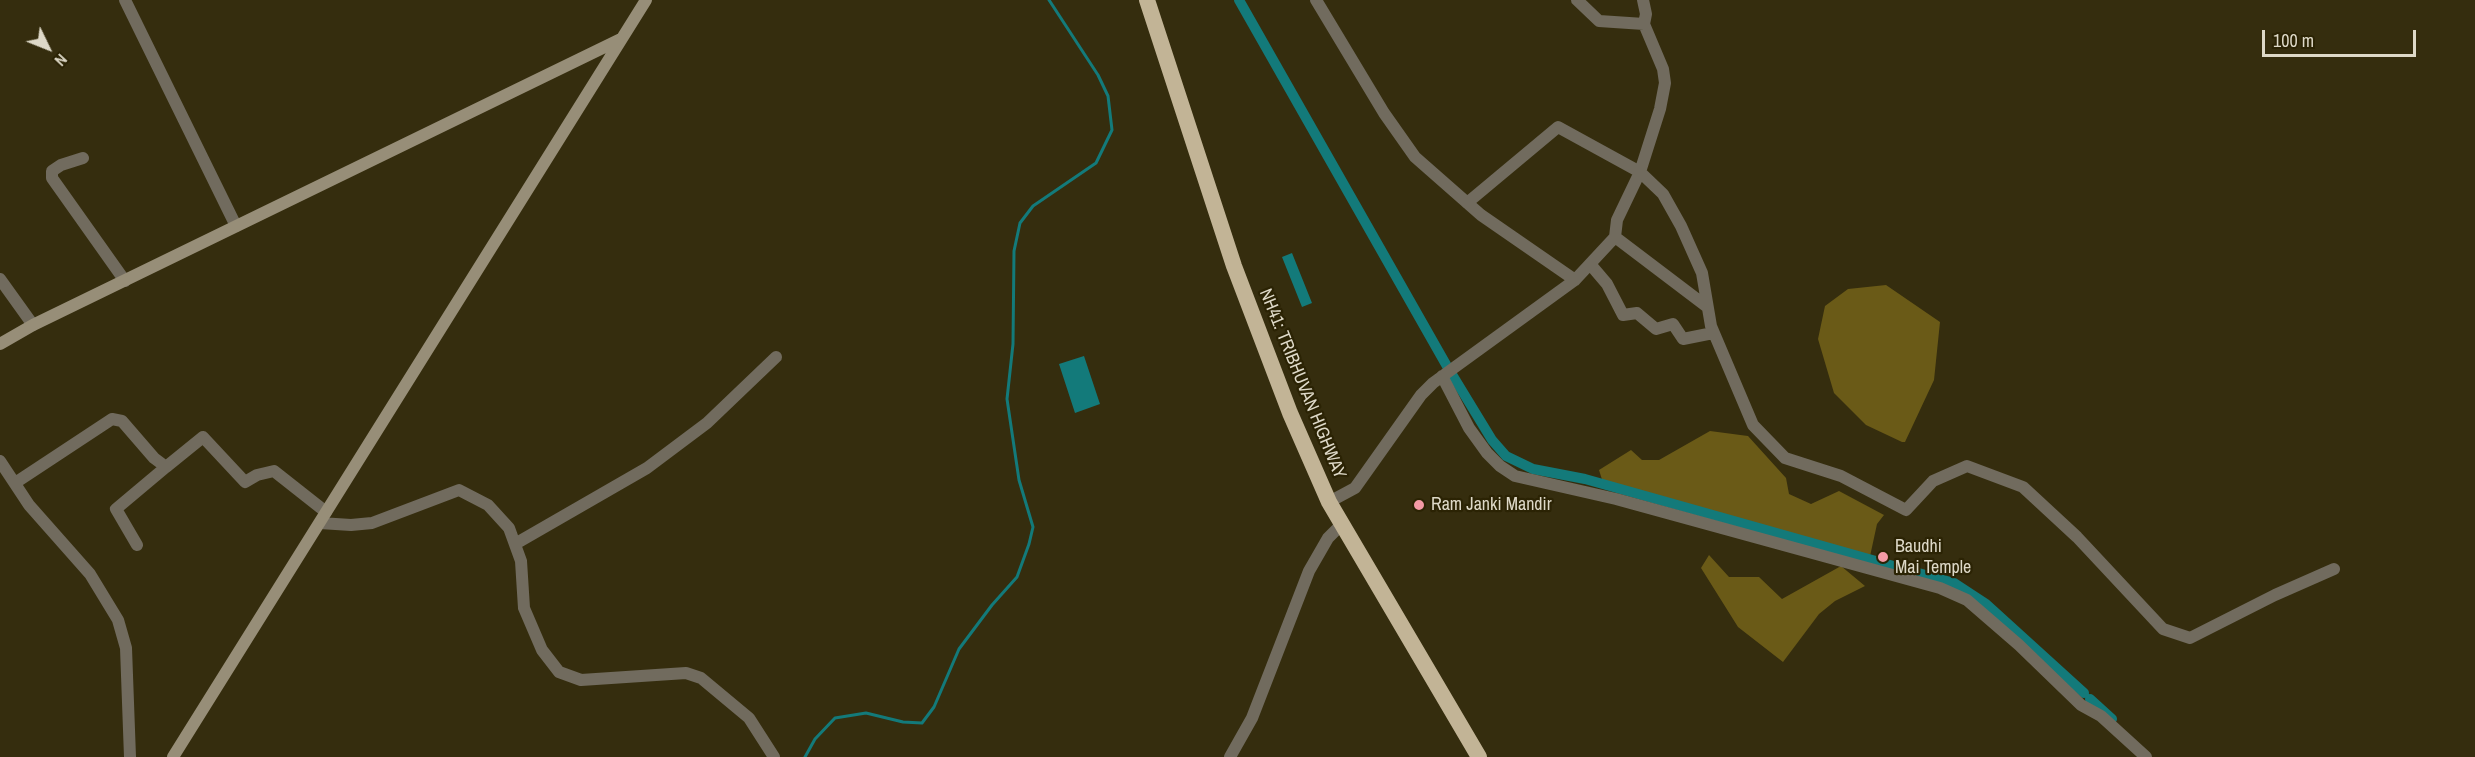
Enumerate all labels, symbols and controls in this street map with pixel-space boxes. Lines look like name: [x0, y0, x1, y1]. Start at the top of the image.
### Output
north arrow: [18, 18, 78, 78]
scale bar: [2265, 18, 2420, 56]
text: 100 m: [2273, 28, 2314, 53]
text: N: [50, 49, 72, 71]
street label: NH41: TRIBHUVAN HIGHWAY: [1254, 286, 1350, 482]
place label: Ram Janki Mandir: [1431, 494, 1552, 516]
marker: Ram Janki Mandir: [1412, 498, 1426, 512]
place label: Baudhi Mai Temple: [1895, 536, 1971, 578]
marker: Baudhi Mai Temple: [1876, 550, 1890, 564]

